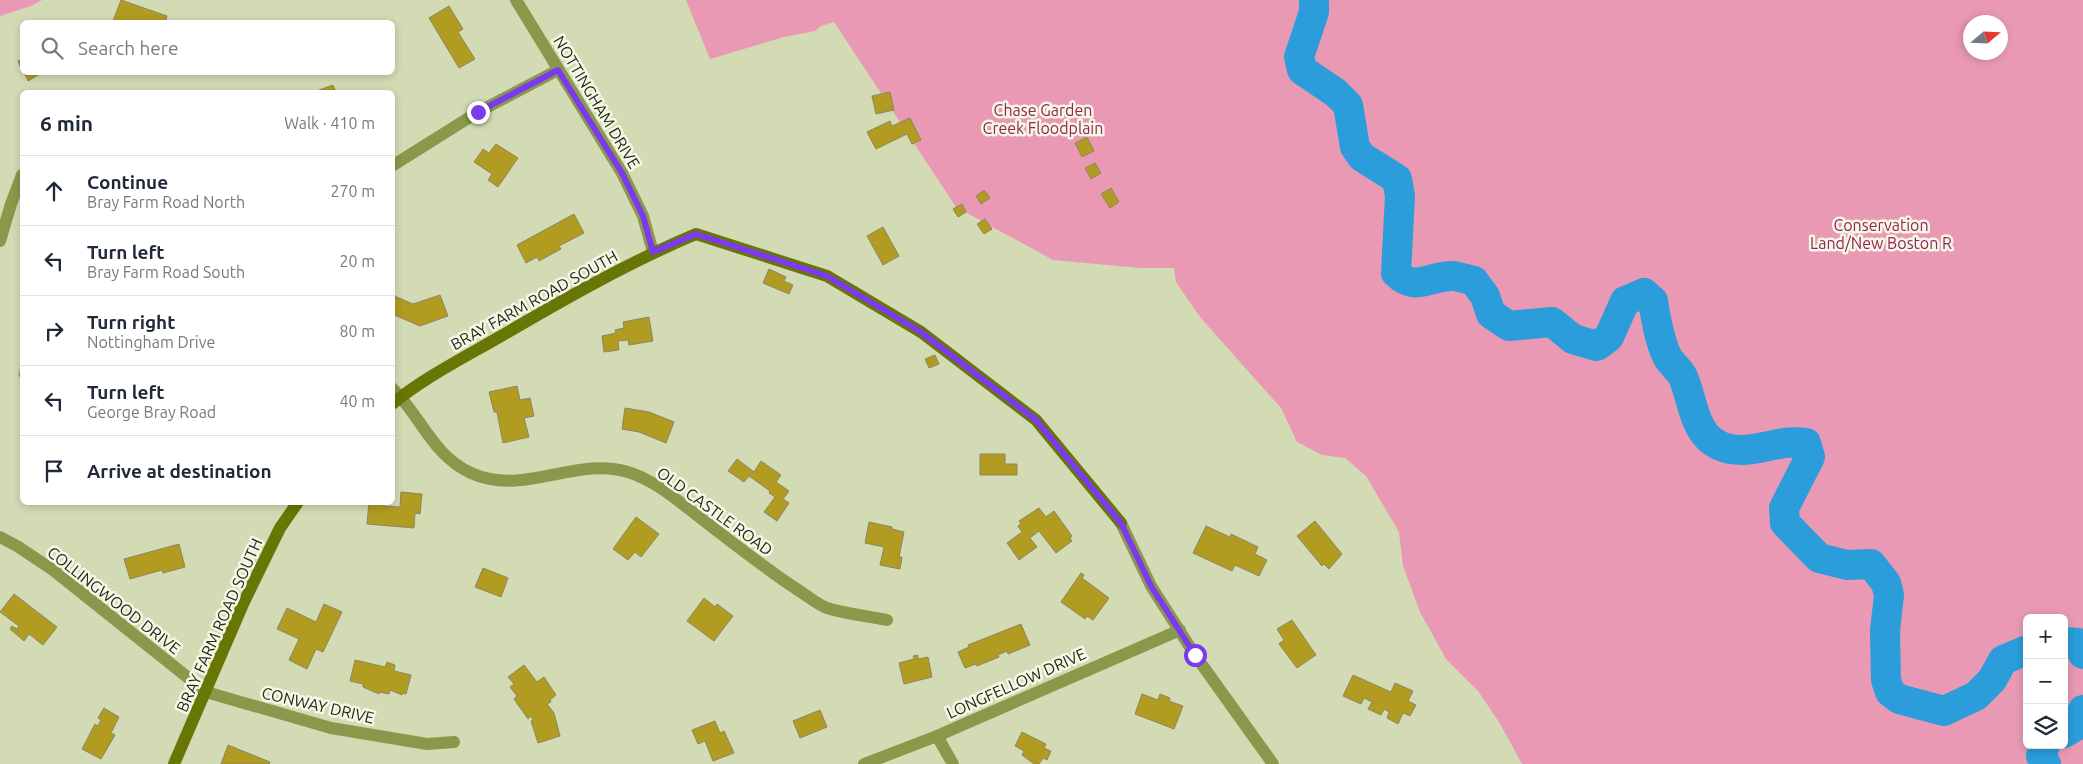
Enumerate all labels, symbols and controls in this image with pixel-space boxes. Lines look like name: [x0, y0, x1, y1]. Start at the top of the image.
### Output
north arrow: [1963, 15, 2008, 60]
search box: [20, 20, 395, 75]
street label: NOTTINGHAM DRIVE: [550, 32, 644, 172]
icon: search: [38, 34, 66, 62]
text: Search here: [78, 37, 178, 59]
route end: [467, 101, 490, 124]
park label: Chase Garden Creek Floodplain: [983, 101, 1103, 137]
text: 6 min: [40, 111, 93, 135]
text: Walk · 410 m: [284, 114, 375, 132]
text: Continue: [87, 171, 168, 193]
icon: ahead: [40, 177, 68, 205]
text: 270 m: [330, 182, 375, 200]
text: Bray Farm Road North: [87, 193, 245, 211]
park label: Conservation Land/New Boston R: [1810, 216, 1952, 252]
text: Turn left: [87, 241, 165, 263]
icon: left: [40, 247, 68, 275]
street label: BRAY FARM ROAD SOUTH: [447, 247, 621, 353]
text: 20 m: [339, 252, 375, 270]
text: Bray Farm Road South: [87, 263, 245, 281]
text: Turn right: [87, 311, 175, 333]
icon: right: [40, 317, 68, 345]
text: 80 m: [339, 322, 375, 340]
text: Nottingham Drive: [87, 333, 215, 351]
text: Turn left: [87, 381, 165, 403]
icon: left: [40, 387, 68, 415]
text: 40 m: [339, 392, 375, 410]
text: George Bray Road: [87, 403, 216, 421]
icon: arrive: [40, 457, 68, 485]
text: Arrive at destination: [87, 460, 272, 482]
street label: OLD CASTLE ROAD: [654, 463, 776, 559]
street label: BRAY FARM ROAD SOUTH: [173, 536, 265, 714]
street label: COLLINGWOOD DRIVE: [44, 543, 184, 657]
map controls: [2023, 614, 2068, 749]
button: +: [2023, 614, 2068, 659]
street label: LONGFELLOW DRIVE: [944, 644, 1088, 722]
route start: [1184, 644, 1207, 667]
button: −: [2023, 659, 2068, 704]
street label: CONWAY DRIVE: [260, 683, 376, 727]
button: layers: [2023, 704, 2068, 749]

